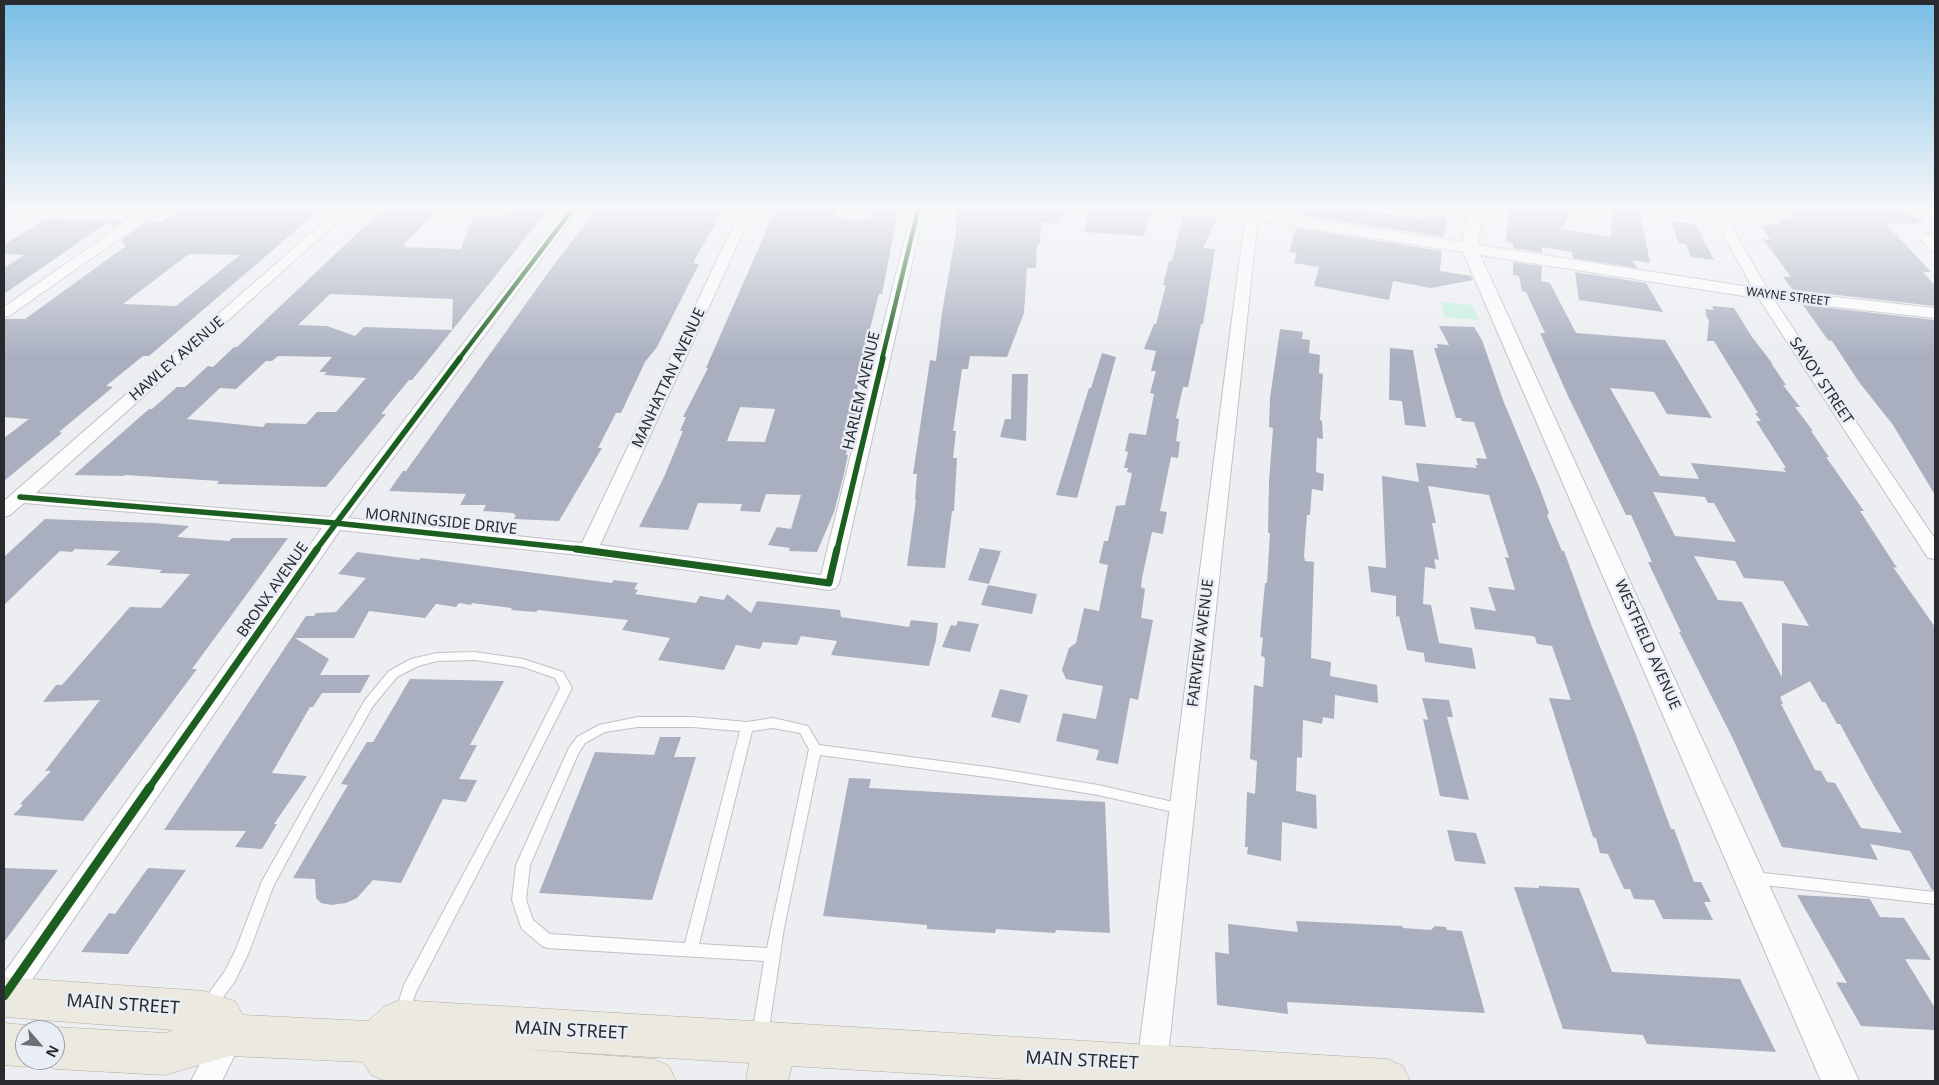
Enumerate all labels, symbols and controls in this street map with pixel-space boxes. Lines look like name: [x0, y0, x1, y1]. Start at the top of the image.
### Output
street label: WAYNE STREET: [1745, 285, 1831, 309]
street label: MANHATTAN AVENUE: [629, 305, 709, 451]
street label: HAWLEY AVENUE: [126, 313, 228, 405]
street label: HARLEM AVENUE: [840, 330, 884, 452]
street label: SAVOY STREET: [1785, 334, 1857, 428]
street label: MORNINGSIDE DRIVE: [364, 505, 518, 539]
street label: BRONX AVENUE: [234, 539, 312, 641]
street label: WESTFIELD AVENUE: [1610, 577, 1684, 713]
street label: FAIRVIEW AVENUE: [1184, 578, 1218, 708]
street label: MAIN STREET: [66, 990, 180, 1020]
street label: MAIN STREET: [514, 1017, 628, 1045]
north arrow: [15, 1020, 65, 1070]
text: N: [42, 1042, 64, 1061]
street label: MAIN STREET: [1025, 1047, 1139, 1075]

